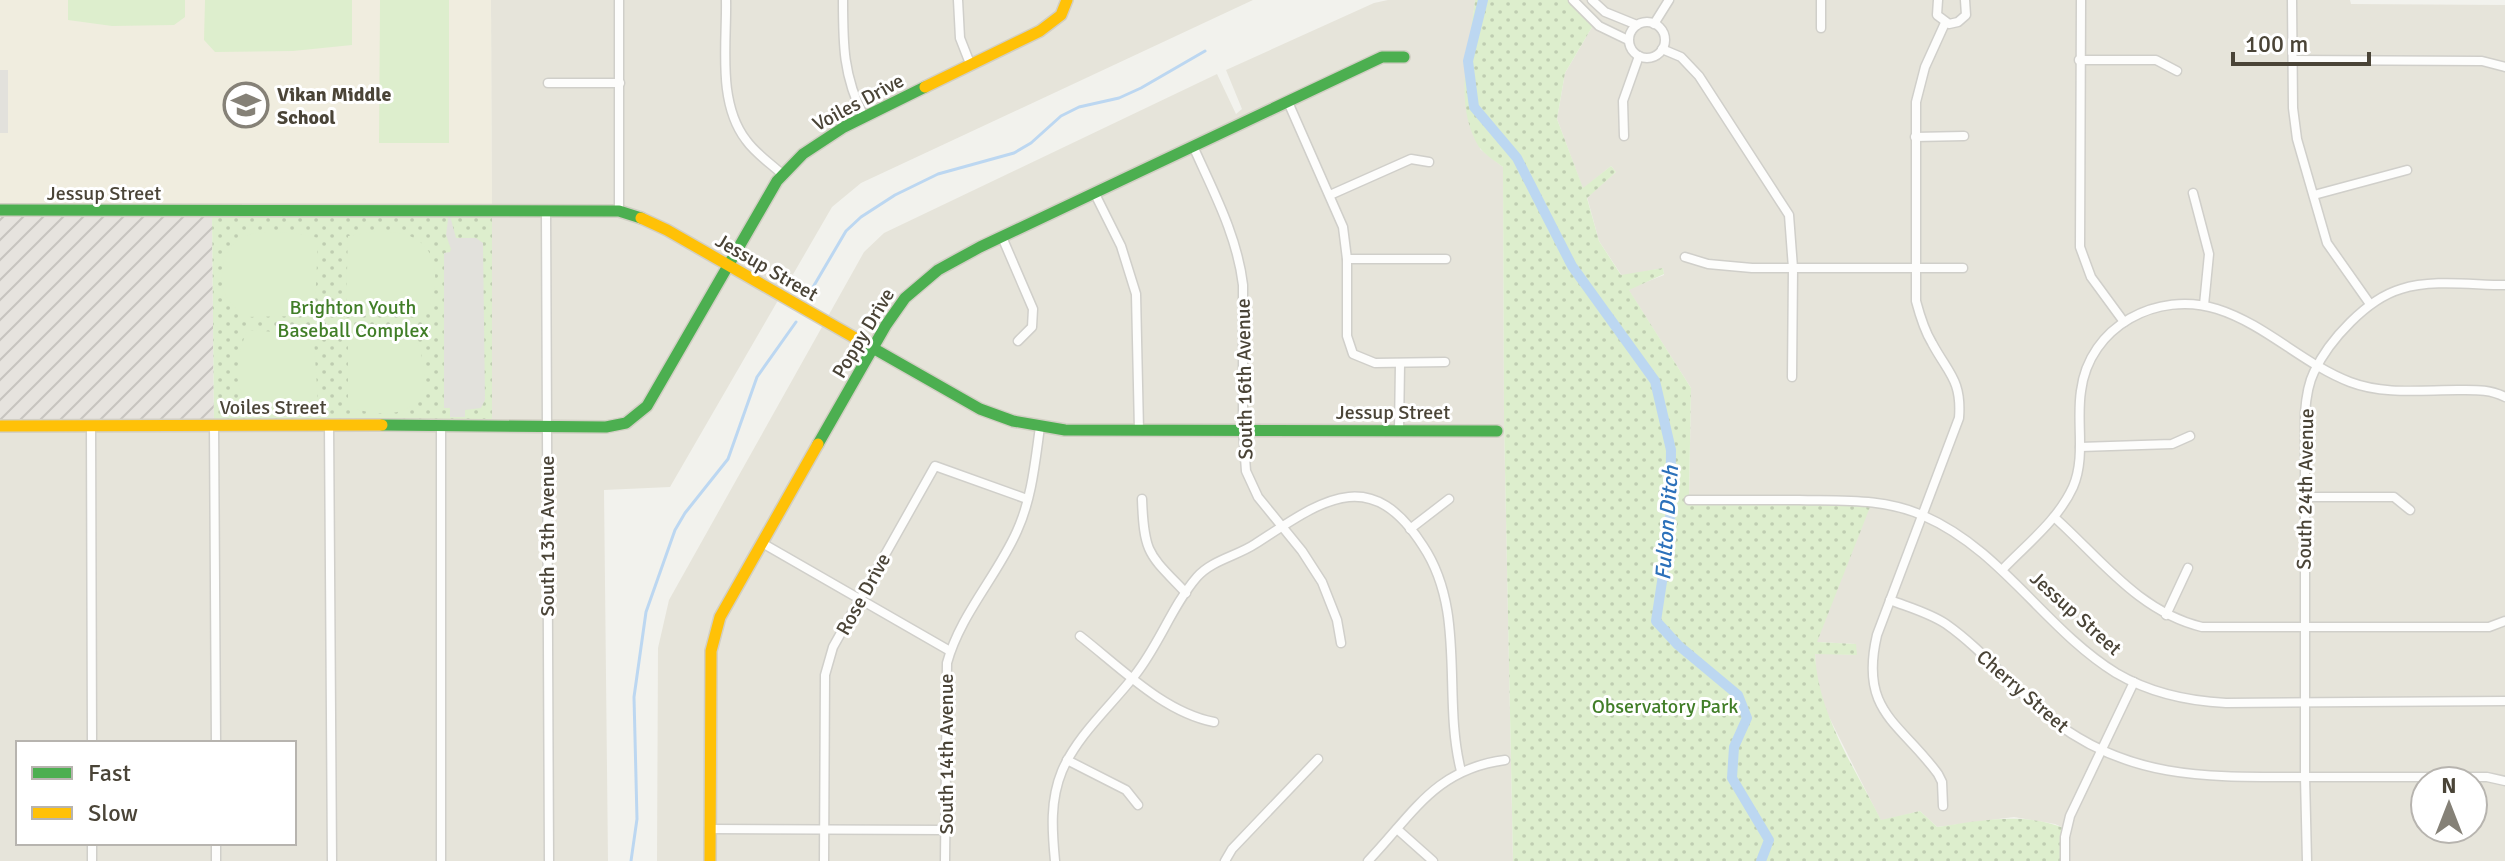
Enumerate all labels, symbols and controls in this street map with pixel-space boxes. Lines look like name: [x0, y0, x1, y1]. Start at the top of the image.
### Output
scale bar: [2233, 16, 2369, 66]
text: 100 m: [2245, 29, 2308, 59]
street label: Voiles Drive: [808, 68, 908, 137]
school or university icon: Vikan Middle School: [222, 81, 270, 129]
place label: Vikan Middle School: [277, 82, 391, 130]
street label: Jessup Street: [47, 181, 161, 206]
street label: Jessup Street: [711, 228, 823, 307]
street label: Poppy Drive: [827, 284, 900, 383]
park label: Brighton Youth Baseball Complex: [277, 295, 429, 343]
street label: South 16th Avenue: [1231, 298, 1258, 460]
street label: Voiles Street: [219, 395, 327, 420]
street label: Jessup Street: [1336, 400, 1450, 425]
street label: South 24th Avenue: [2292, 408, 2319, 570]
street label: South 13th Avenue: [535, 455, 560, 617]
water label: Fulton Ditch: [1649, 464, 1684, 581]
street label: Rose Drive: [831, 549, 896, 640]
street label: Jessup Street: [2025, 566, 2127, 661]
street label: Cherry Street: [1971, 645, 2074, 738]
street label: South 14th Avenue: [934, 673, 959, 835]
park label: Observatory Park: [1592, 694, 1738, 719]
legend: [16, 741, 296, 845]
text: Fast: [88, 758, 131, 788]
north arrow: [2409, 765, 2489, 845]
text: N: [2441, 772, 2457, 799]
text: Slow: [88, 798, 138, 828]

